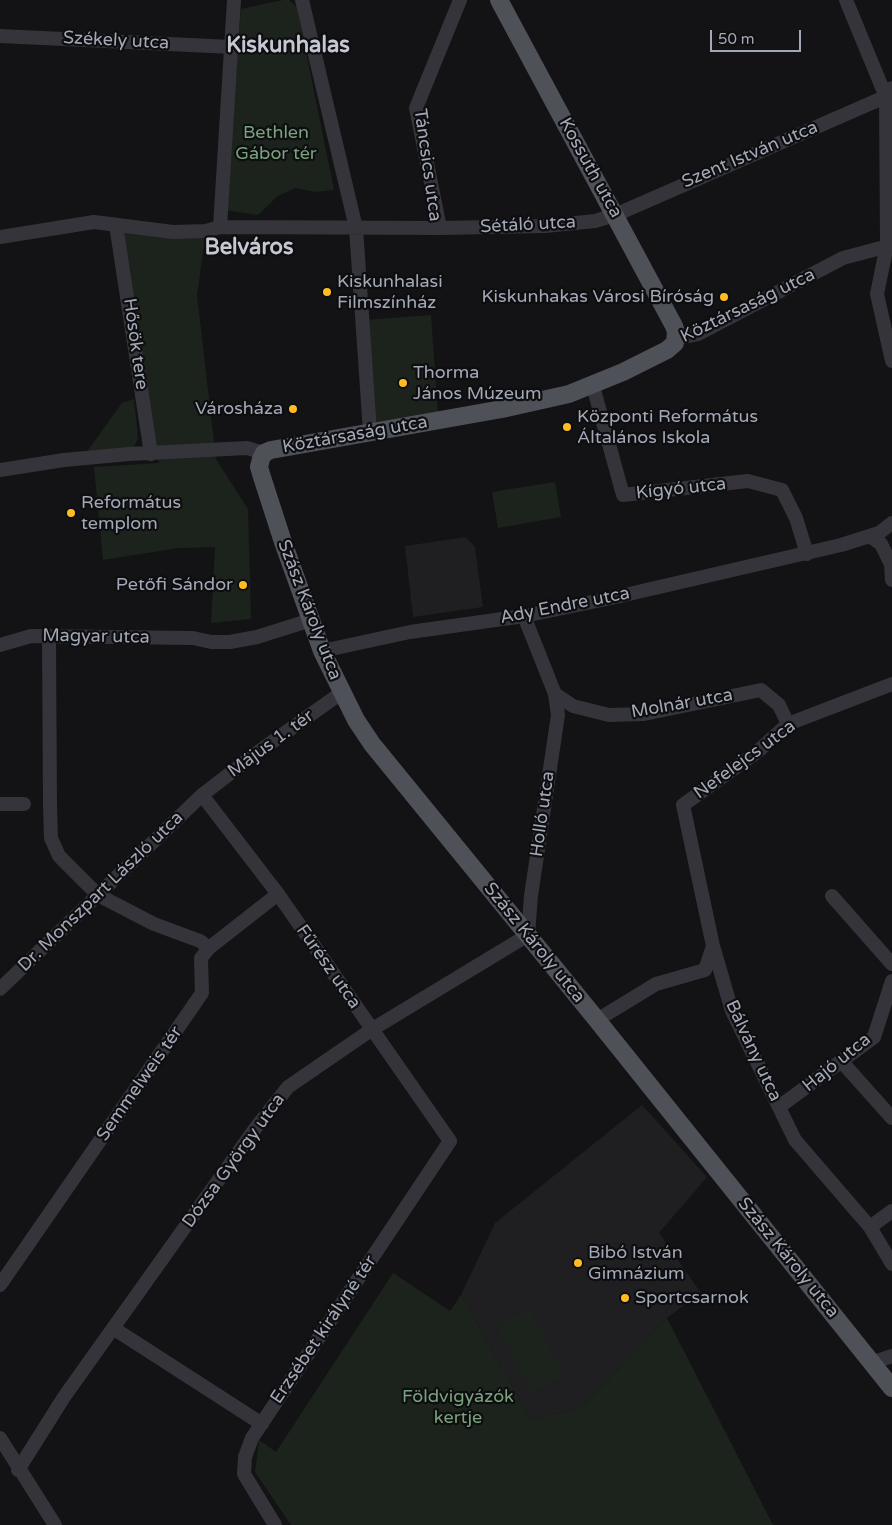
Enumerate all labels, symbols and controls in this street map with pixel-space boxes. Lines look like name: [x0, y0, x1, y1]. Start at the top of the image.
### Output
scale bar: [712, 20, 803, 52]
street label: Székely utca: [62, 27, 170, 55]
text: 50 m: [718, 30, 755, 48]
district label: Kiskunhalas: [226, 33, 350, 59]
street label: Táncsics utca: [408, 107, 446, 223]
street label: Kossuth utca: [554, 114, 626, 222]
street label: Szent István utca: [679, 117, 821, 193]
park label: Bethlen Gábor tér: [235, 122, 317, 164]
street label: Sétáló utca: [480, 212, 576, 238]
district label: Belváros: [205, 235, 293, 261]
street label: Köztársaság utca: [677, 264, 819, 348]
place label: Kiskunhalasi Filmszínház: [337, 271, 443, 314]
marker: Kiskunhalasi Filmszínház: [321, 286, 333, 298]
place label: Kiskunhakas Városi Bíróság: [481, 286, 714, 308]
marker: Kiskunhakas Városi Bíróság: [718, 291, 730, 303]
street label: Hősök tere: [118, 297, 152, 391]
place label: Thorma János Múzeum: [413, 362, 541, 404]
marker: Thorma János Múzeum: [397, 377, 409, 389]
place label: Városháza: [195, 398, 283, 420]
marker: Városháza: [287, 403, 299, 415]
place label: Központi Református Általános Iskola: [577, 406, 758, 448]
street label: Köztársaság utca: [281, 412, 429, 458]
marker: Központi Református Általános Iskola: [561, 421, 573, 433]
street label: Kígyó utca: [635, 474, 727, 504]
place label: Református templom: [81, 492, 181, 534]
marker: Református templom: [65, 507, 77, 519]
street label: Szász Károly utca: [272, 537, 346, 683]
place label: Petőfi Sándor: [116, 574, 233, 596]
marker: Petőfi Sándor: [237, 579, 249, 591]
street label: Ady Endre utca: [498, 583, 632, 629]
street label: Magyar utca: [42, 625, 150, 649]
street label: Molnár utca: [630, 684, 734, 724]
street label: Május 1. tér: [224, 706, 318, 782]
street label: Nefelejcs utca: [690, 716, 800, 804]
street label: Holló utca: [526, 770, 560, 858]
street label: Dr. Monszpart László utca: [14, 807, 188, 977]
street label: Szász Károly utca: [479, 879, 589, 1007]
street label: Fűrész utca: [291, 921, 365, 1013]
street label: Bálvány utca: [720, 997, 786, 1105]
street label: Semmelweis tér: [92, 1023, 188, 1145]
street label: Hajó utca: [799, 1029, 875, 1097]
street label: Dózsa György utca: [178, 1090, 290, 1232]
street label: Szász Károly utca: [733, 1194, 843, 1322]
place label: Bibó István Gimnázium: [588, 1242, 685, 1284]
street label: Erzsébet királyné tér: [266, 1252, 382, 1408]
marker: Bibó István Gimnázium: [572, 1257, 584, 1269]
place label: Sportcsarnok: [635, 1287, 749, 1309]
marker: Sportcsarnok: [619, 1292, 631, 1304]
park label: Földvigyázók kertje: [402, 1386, 514, 1428]

